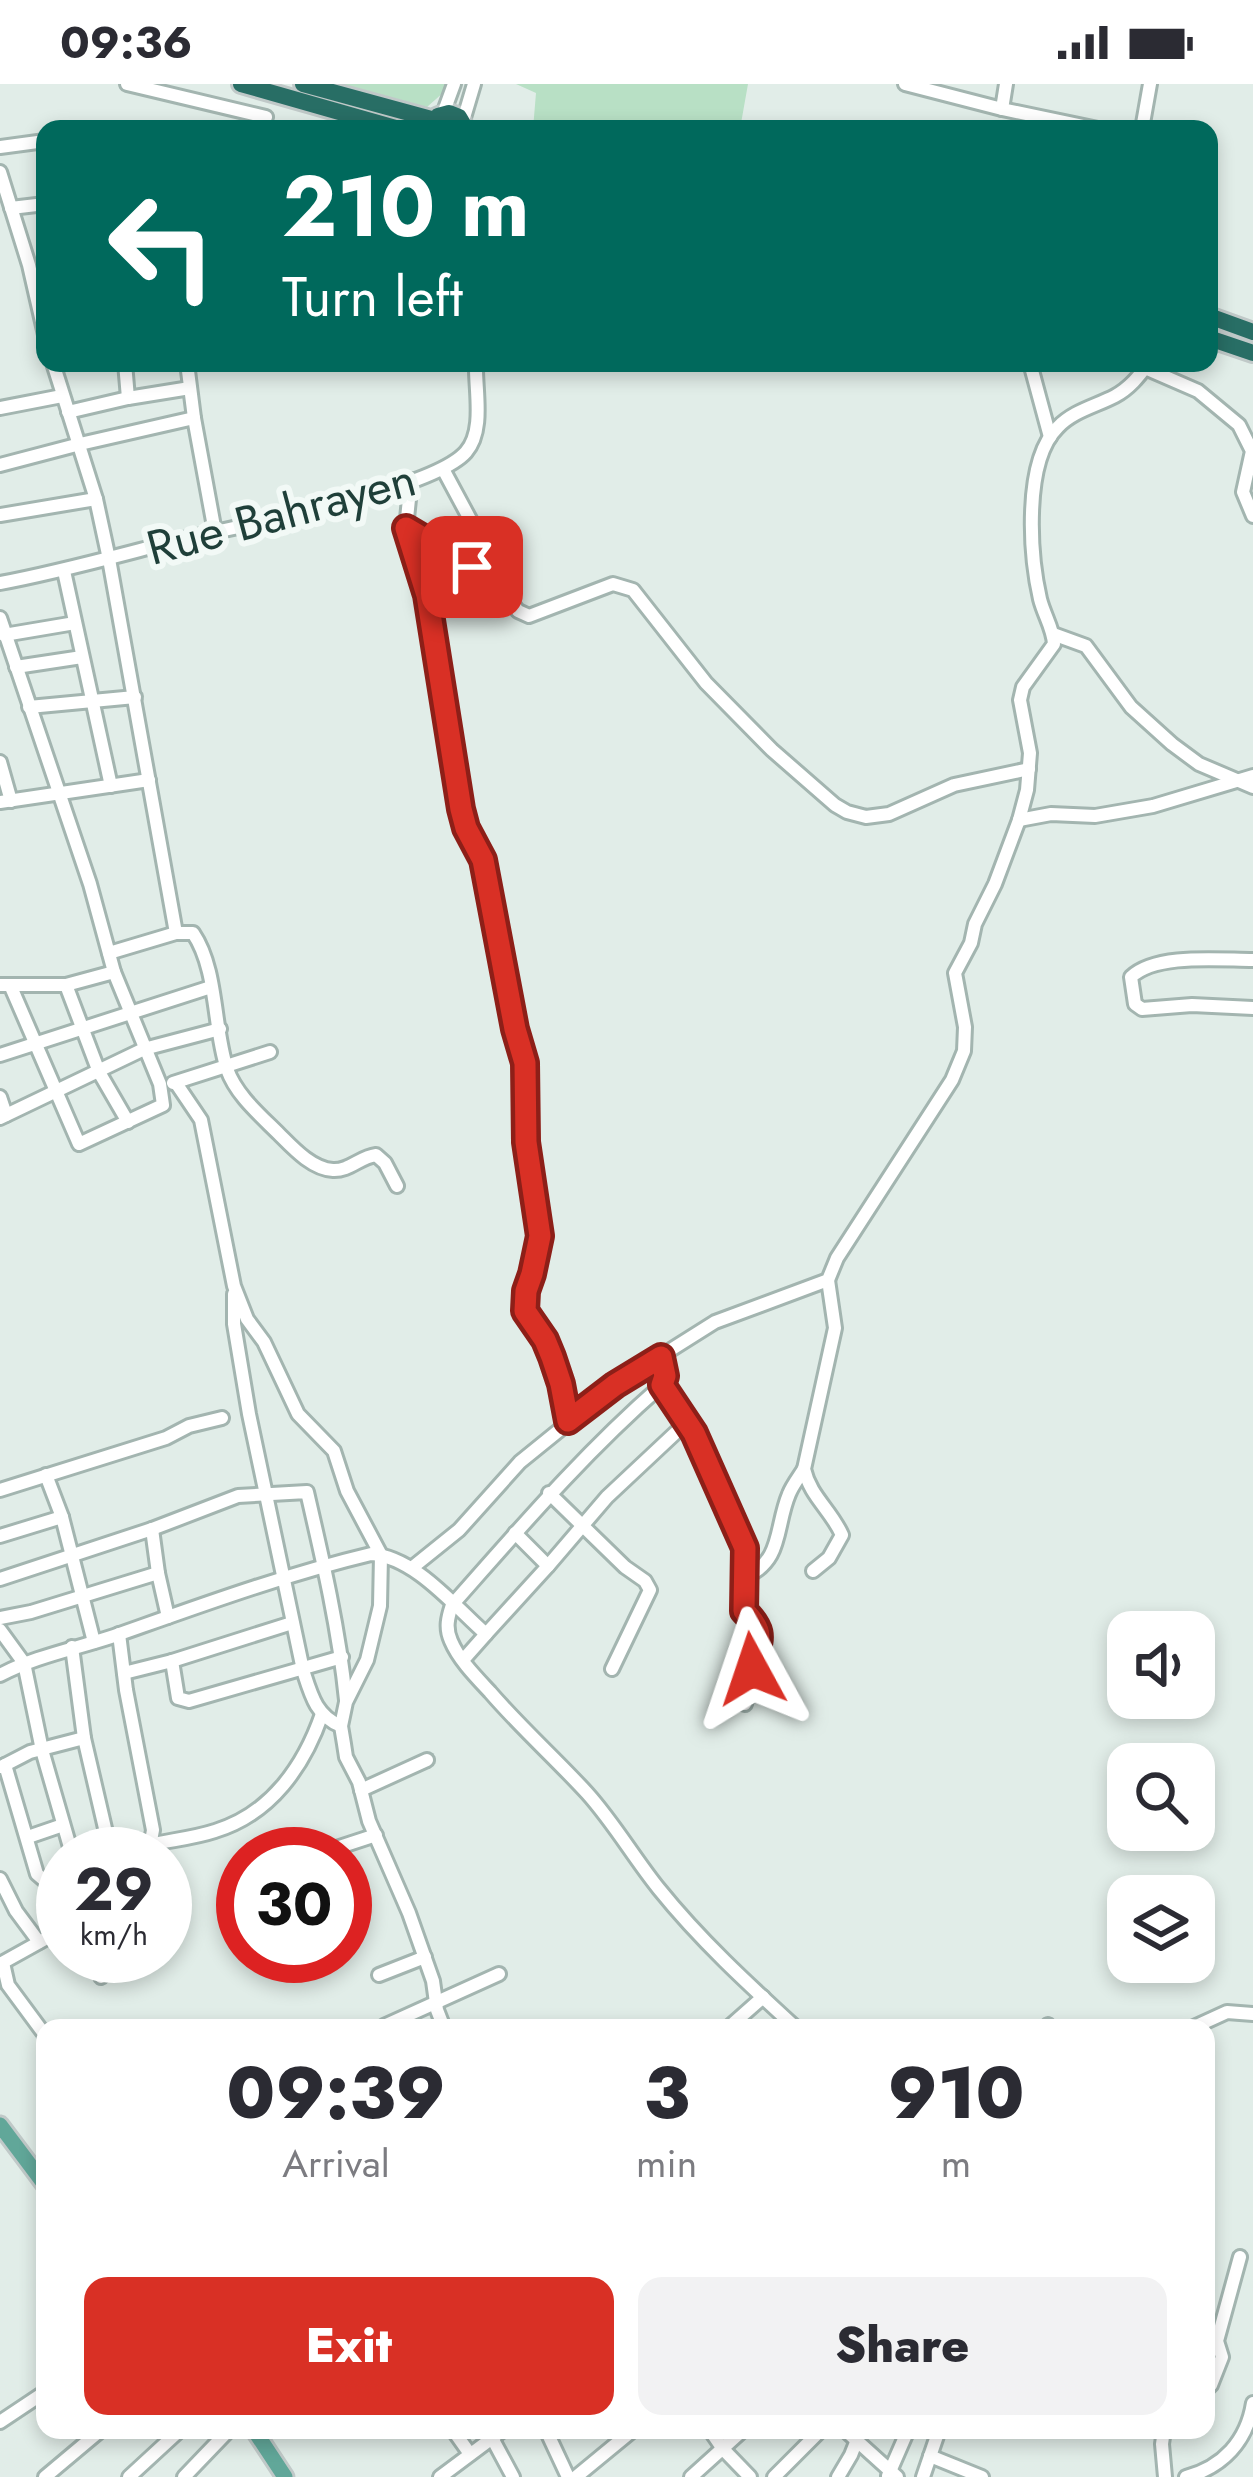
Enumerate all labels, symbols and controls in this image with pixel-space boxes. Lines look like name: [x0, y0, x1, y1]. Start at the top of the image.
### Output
text: 09:36: [60, 10, 192, 75]
text: 210 m: [282, 146, 530, 268]
icon: left: [84, 168, 240, 324]
text: Turn left: [282, 258, 463, 336]
street label: Rue Bahrayen: [139, 444, 423, 583]
pin: [421, 516, 523, 618]
icon: arrive: [439, 534, 505, 600]
position arrow: [689, 1606, 815, 1732]
map controls: [1107, 1611, 1215, 1983]
button: sound: [1107, 1611, 1215, 1719]
button: search: [1107, 1743, 1215, 1851]
speed limit sign: 30: [216, 1827, 372, 1983]
text: 29: [74, 1846, 154, 1933]
button: layers: [1107, 1875, 1215, 1983]
text: km/h: [80, 1913, 148, 1956]
text: 09:39: [226, 2041, 446, 2145]
text: 3: [643, 2041, 690, 2145]
text: 910: [887, 2041, 1025, 2145]
text: Arrival: [282, 2135, 390, 2192]
text: min: [636, 2135, 697, 2192]
text: m: [941, 2135, 971, 2192]
button: Exit: [84, 2277, 614, 2415]
button: Share: [638, 2277, 1167, 2415]

